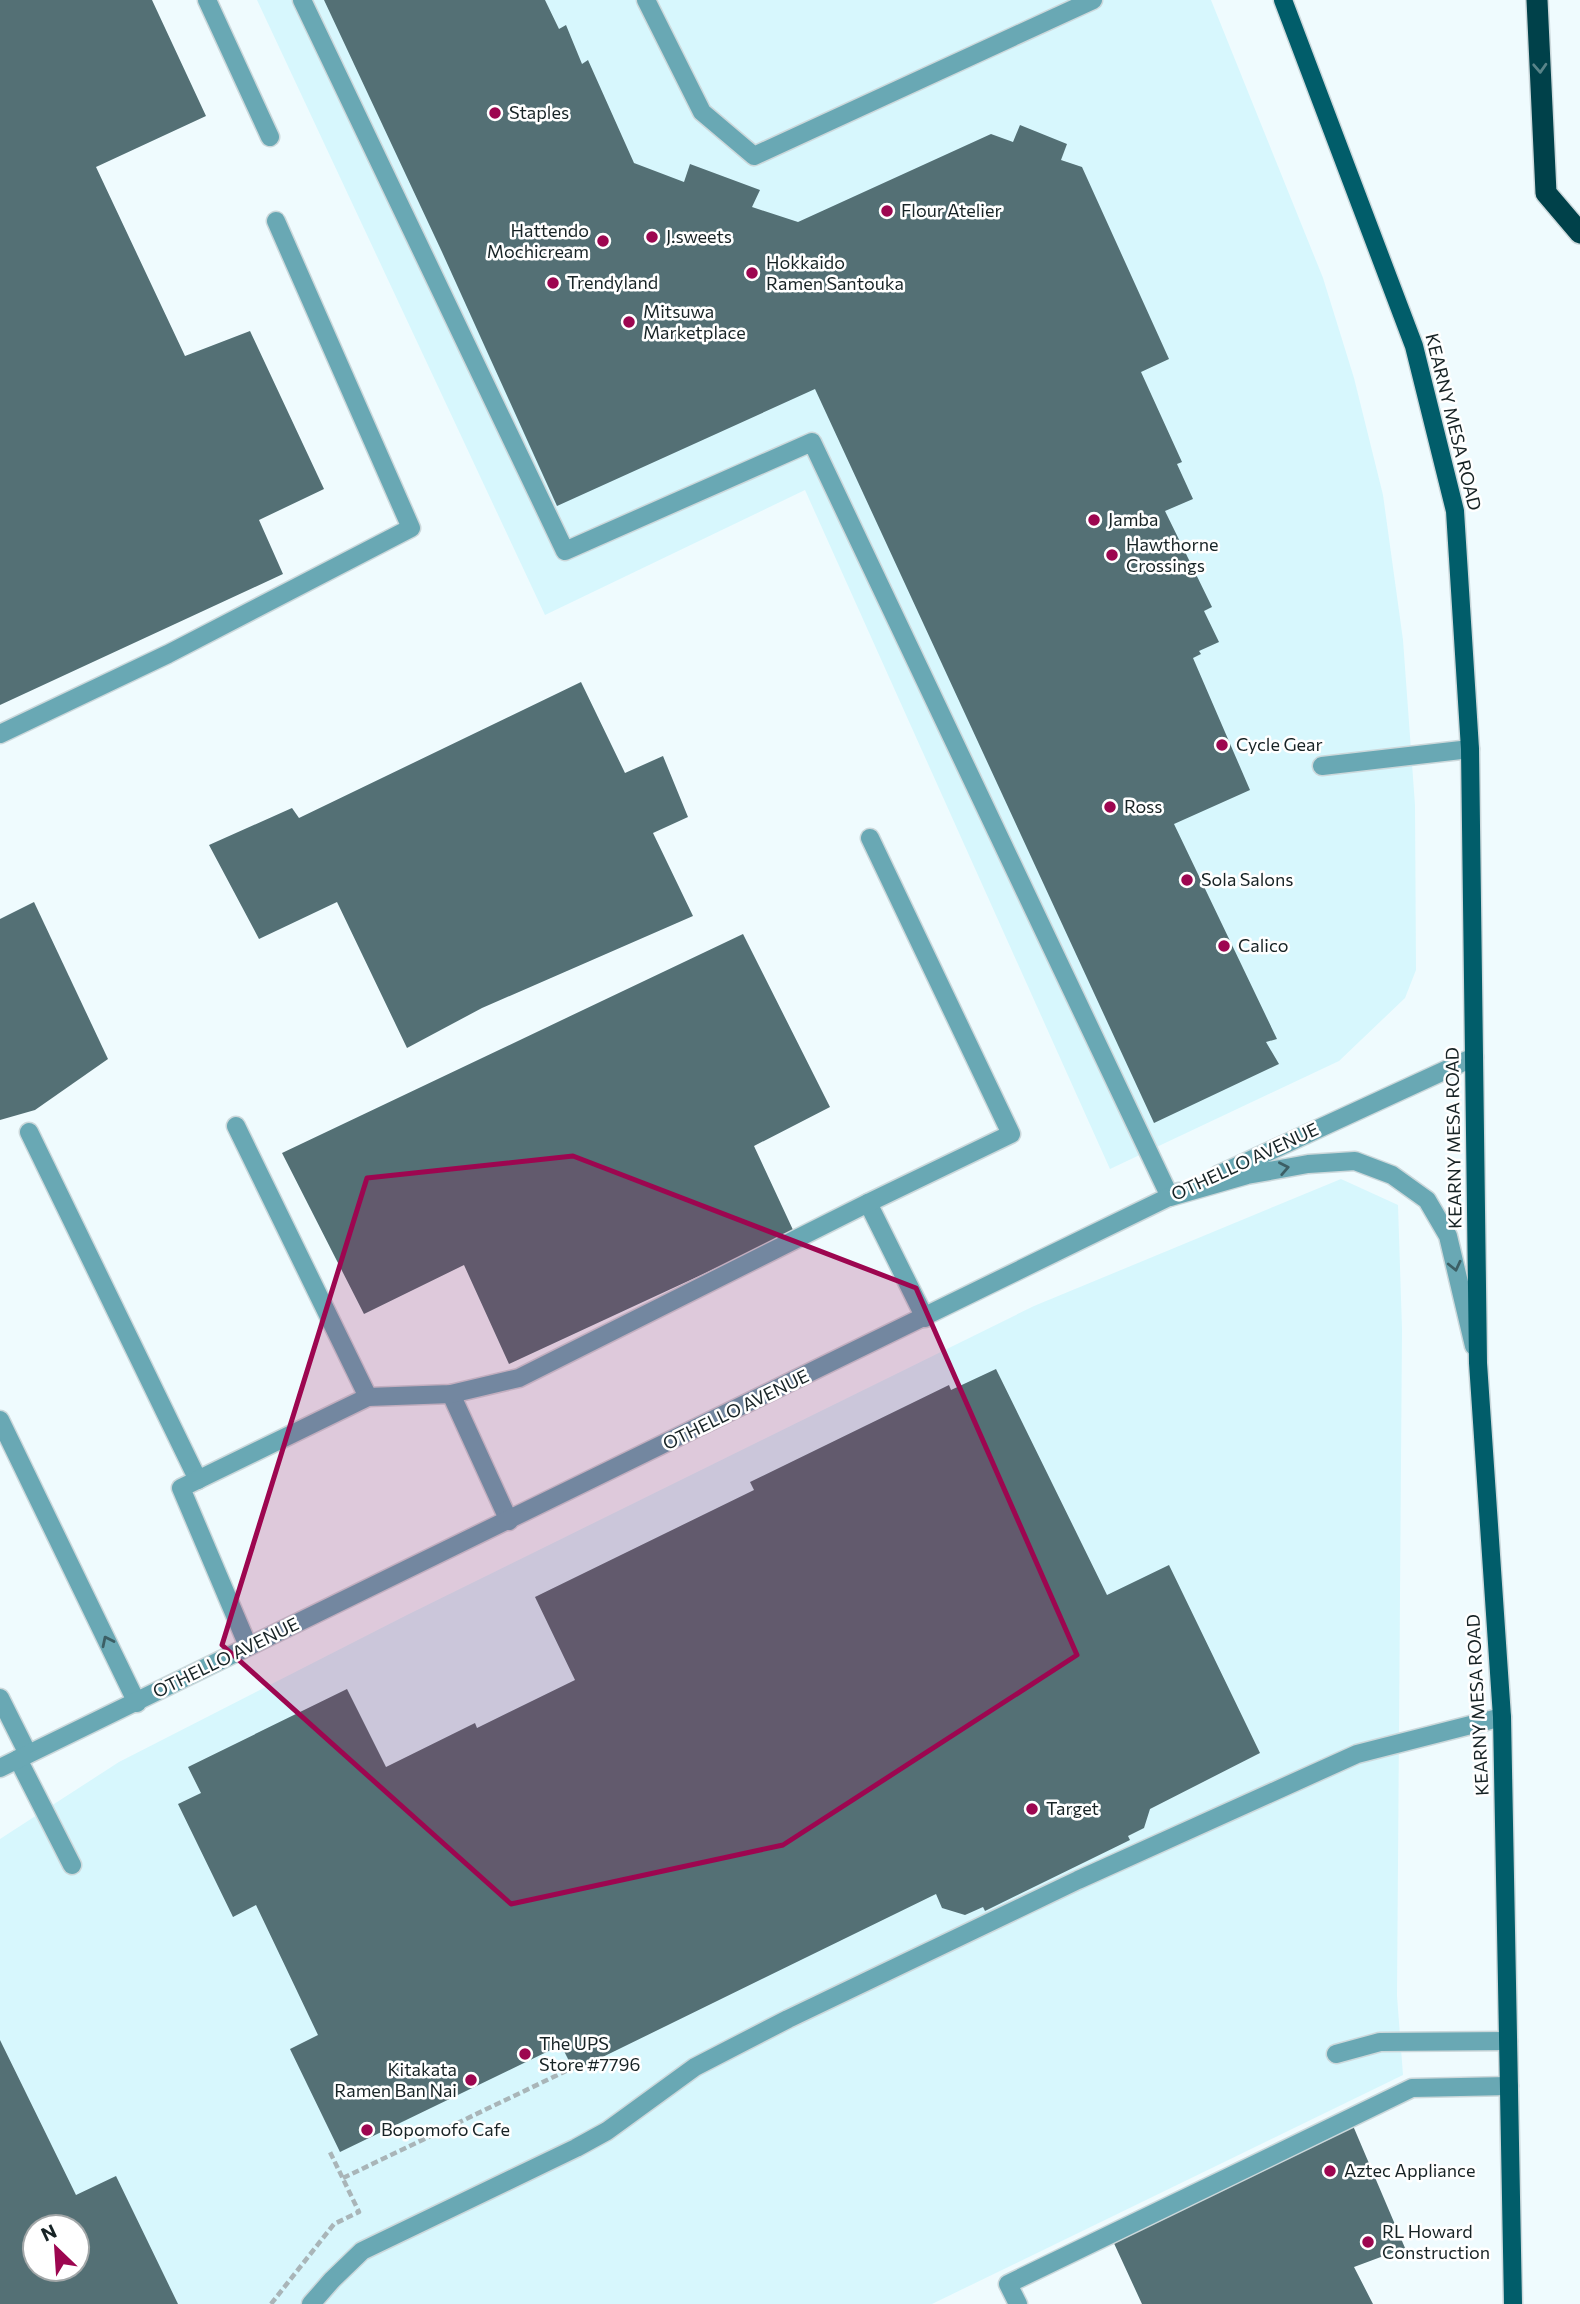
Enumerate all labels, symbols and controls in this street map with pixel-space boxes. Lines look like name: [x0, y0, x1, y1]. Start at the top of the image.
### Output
one-way arrow: [1532, 63, 1547, 74]
place label: Staples: [509, 101, 569, 123]
marker: Staples: [487, 105, 503, 121]
place label: Flour Atelier: [901, 199, 1002, 221]
marker: Flour Atelier: [879, 203, 895, 219]
place label: Hattendo Mochicream: [487, 219, 589, 262]
place label: J.sweets: [666, 225, 732, 247]
marker: J.sweets: [644, 229, 660, 245]
marker: Hattendo Mochicream: [595, 233, 611, 249]
place label: Hokkaido Ramen Santouka: [766, 251, 904, 294]
marker: Hokkaido Ramen Santouka: [744, 265, 760, 281]
place label: Trendyland: [567, 271, 658, 293]
marker: Trendyland: [545, 275, 561, 291]
place label: Mitsuwa Marketplace: [643, 300, 746, 343]
marker: Mitsuwa Marketplace: [621, 314, 637, 330]
street label: KEARNY MESA ROAD: [1421, 331, 1487, 513]
place label: Jamba: [1108, 508, 1158, 530]
marker: Jamba: [1086, 512, 1102, 528]
place label: Hawthorne Crossings: [1126, 533, 1219, 576]
marker: Hawthorne Crossings: [1104, 547, 1120, 563]
place label: Cycle Gear: [1236, 733, 1323, 755]
marker: Cycle Gear: [1214, 737, 1230, 753]
place label: Ross: [1124, 795, 1162, 817]
marker: Ross: [1102, 799, 1118, 815]
place label: Sola Salons: [1201, 868, 1294, 890]
marker: Sola Salons: [1179, 872, 1195, 888]
place label: Calico: [1238, 934, 1289, 956]
marker: Calico: [1216, 938, 1232, 954]
street label: KEARNY MESA ROAD: [1440, 1047, 1466, 1229]
street label: OTHELLO AVENUE: [1167, 1117, 1322, 1205]
one-way arrow: [1278, 1162, 1290, 1177]
one-way arrow: [1447, 1260, 1462, 1272]
street label: OTHELLO AVENUE: [659, 1364, 812, 1454]
street label: OTHELLO AVENUE: [149, 1612, 302, 1702]
street label: KEARNY MESA ROAD: [1461, 1614, 1493, 1796]
one-way arrow: [102, 1636, 116, 1648]
place label: Target: [1046, 1797, 1099, 1819]
marker: Target: [1024, 1801, 1040, 1817]
place label: The UPS Store #7796: [539, 2032, 640, 2075]
marker: The UPS Store #7796: [517, 2046, 533, 2062]
place label: Kitakata Ramen Ban Nai: [334, 2058, 457, 2101]
marker: Kitakata Ramen Ban Nai: [463, 2072, 479, 2088]
place label: Bopomofo Cafe: [381, 2118, 510, 2140]
marker: Bopomofo Cafe: [359, 2122, 375, 2138]
place label: Aztec Appliance: [1344, 2159, 1476, 2181]
marker: Aztec Appliance: [1322, 2163, 1338, 2179]
north arrow: [21, 2213, 91, 2283]
text: N: [37, 2219, 60, 2246]
place label: RL Howard Construction: [1382, 2220, 1490, 2263]
marker: RL Howard Construction: [1360, 2234, 1376, 2250]

